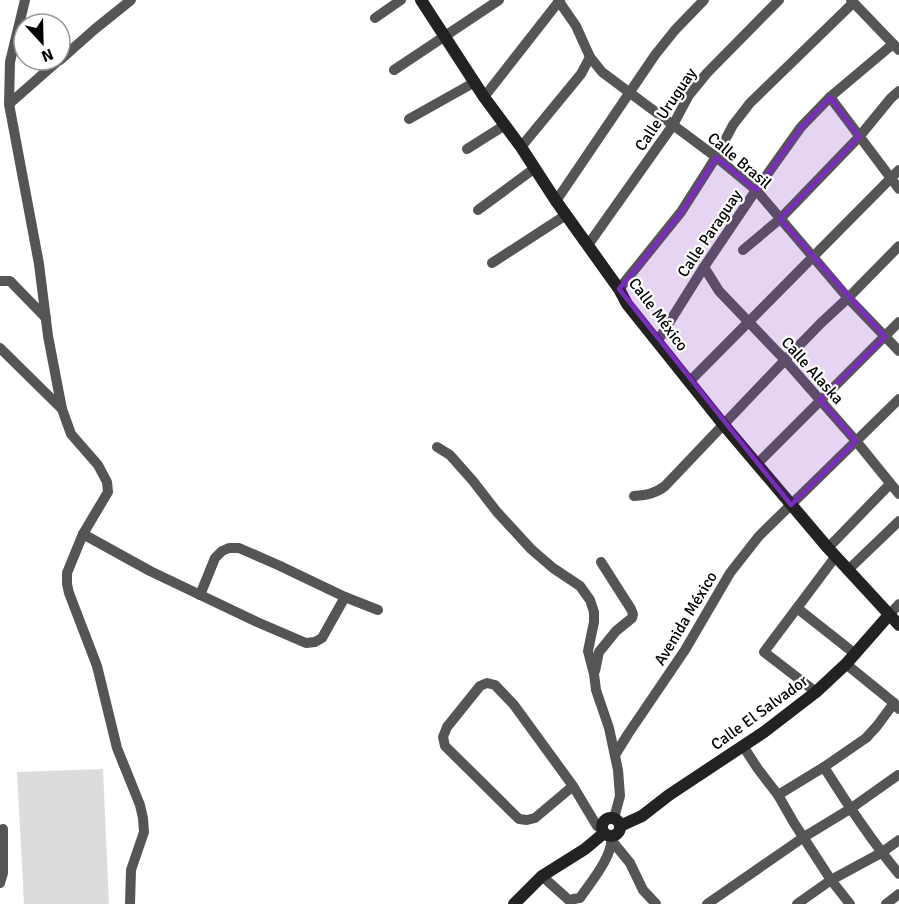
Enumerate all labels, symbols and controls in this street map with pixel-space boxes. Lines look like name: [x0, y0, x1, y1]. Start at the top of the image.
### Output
north arrow: [12, 12, 72, 72]
text: N: [38, 44, 56, 66]
street label: Calle Uruguay: [631, 64, 701, 155]
street label: Calle Brasil: [703, 128, 776, 194]
street label: Calle Paraguay: [673, 185, 747, 281]
street label: Calle México: [624, 274, 692, 355]
street label: Calle Alaska: [777, 333, 848, 409]
street label: Avenida México: [650, 568, 722, 669]
street label: Calle El Salvador: [707, 671, 812, 755]

